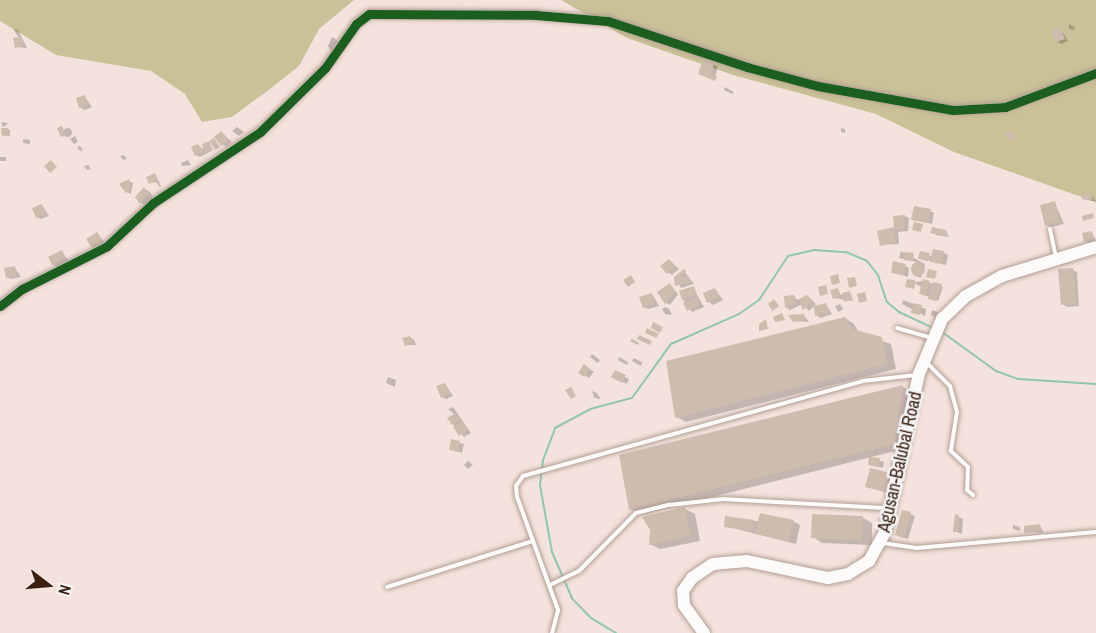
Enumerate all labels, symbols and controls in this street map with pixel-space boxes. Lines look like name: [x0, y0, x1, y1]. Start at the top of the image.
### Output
street label: Agusan-Balubal Road: [873, 390, 927, 534]
north arrow: [18, 555, 78, 615]
text: N: [53, 582, 77, 598]

